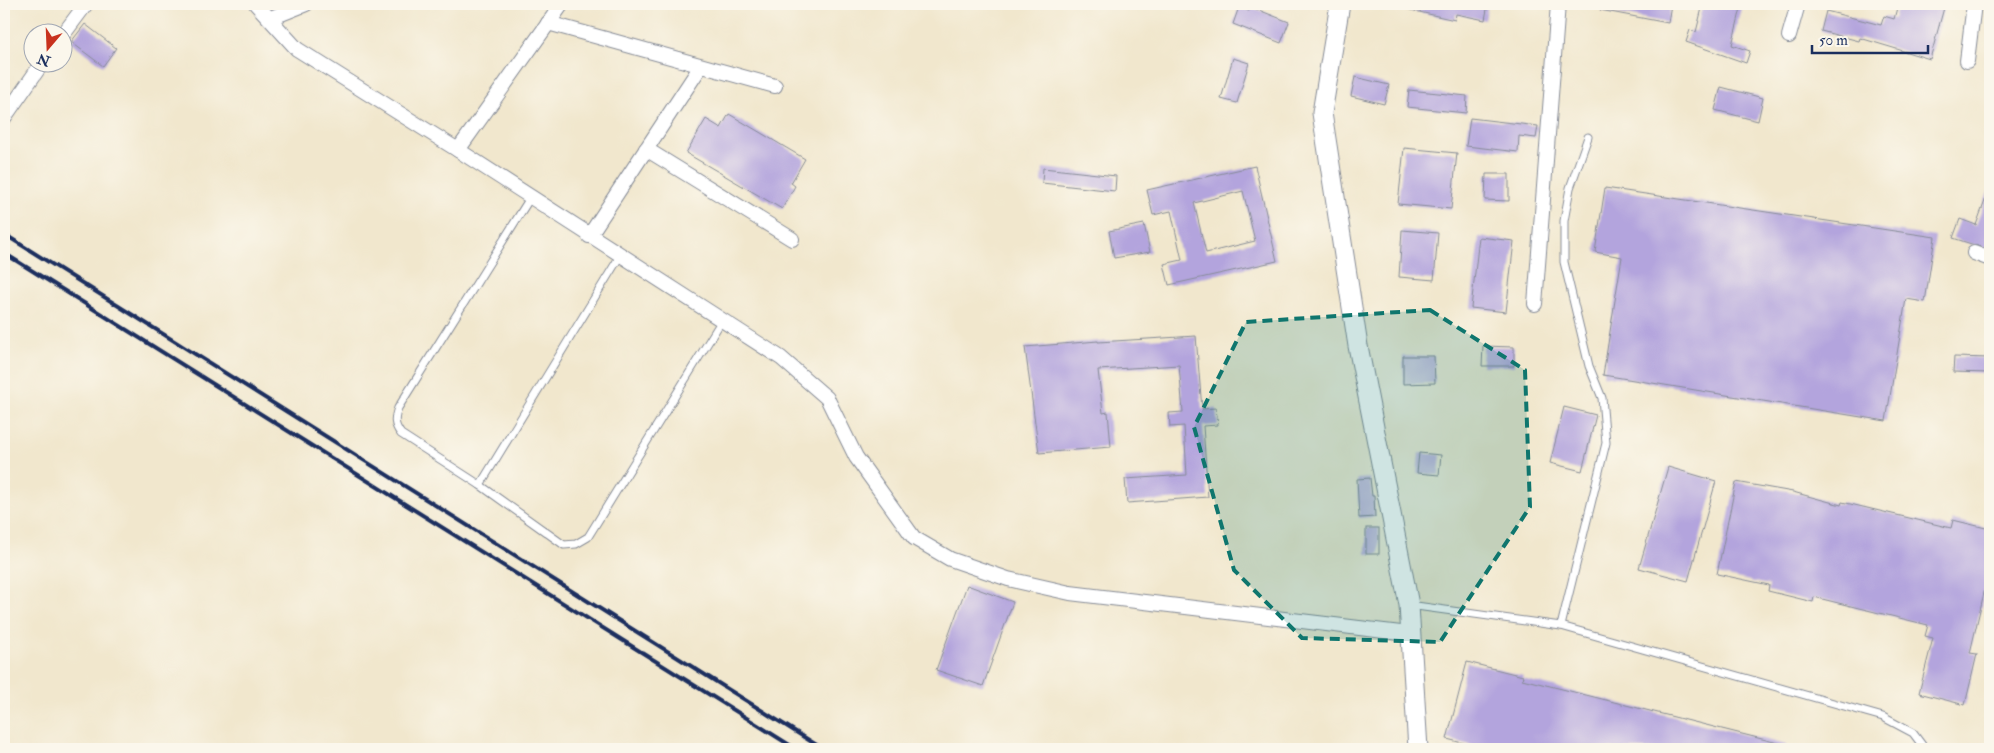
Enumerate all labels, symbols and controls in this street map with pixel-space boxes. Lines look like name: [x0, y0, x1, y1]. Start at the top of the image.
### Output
north arrow: [22, 22, 72, 72]
scale bar: [1812, 22, 1928, 54]
text: 50 m: [1819, 31, 1848, 50]
text: N: [35, 50, 54, 70]

